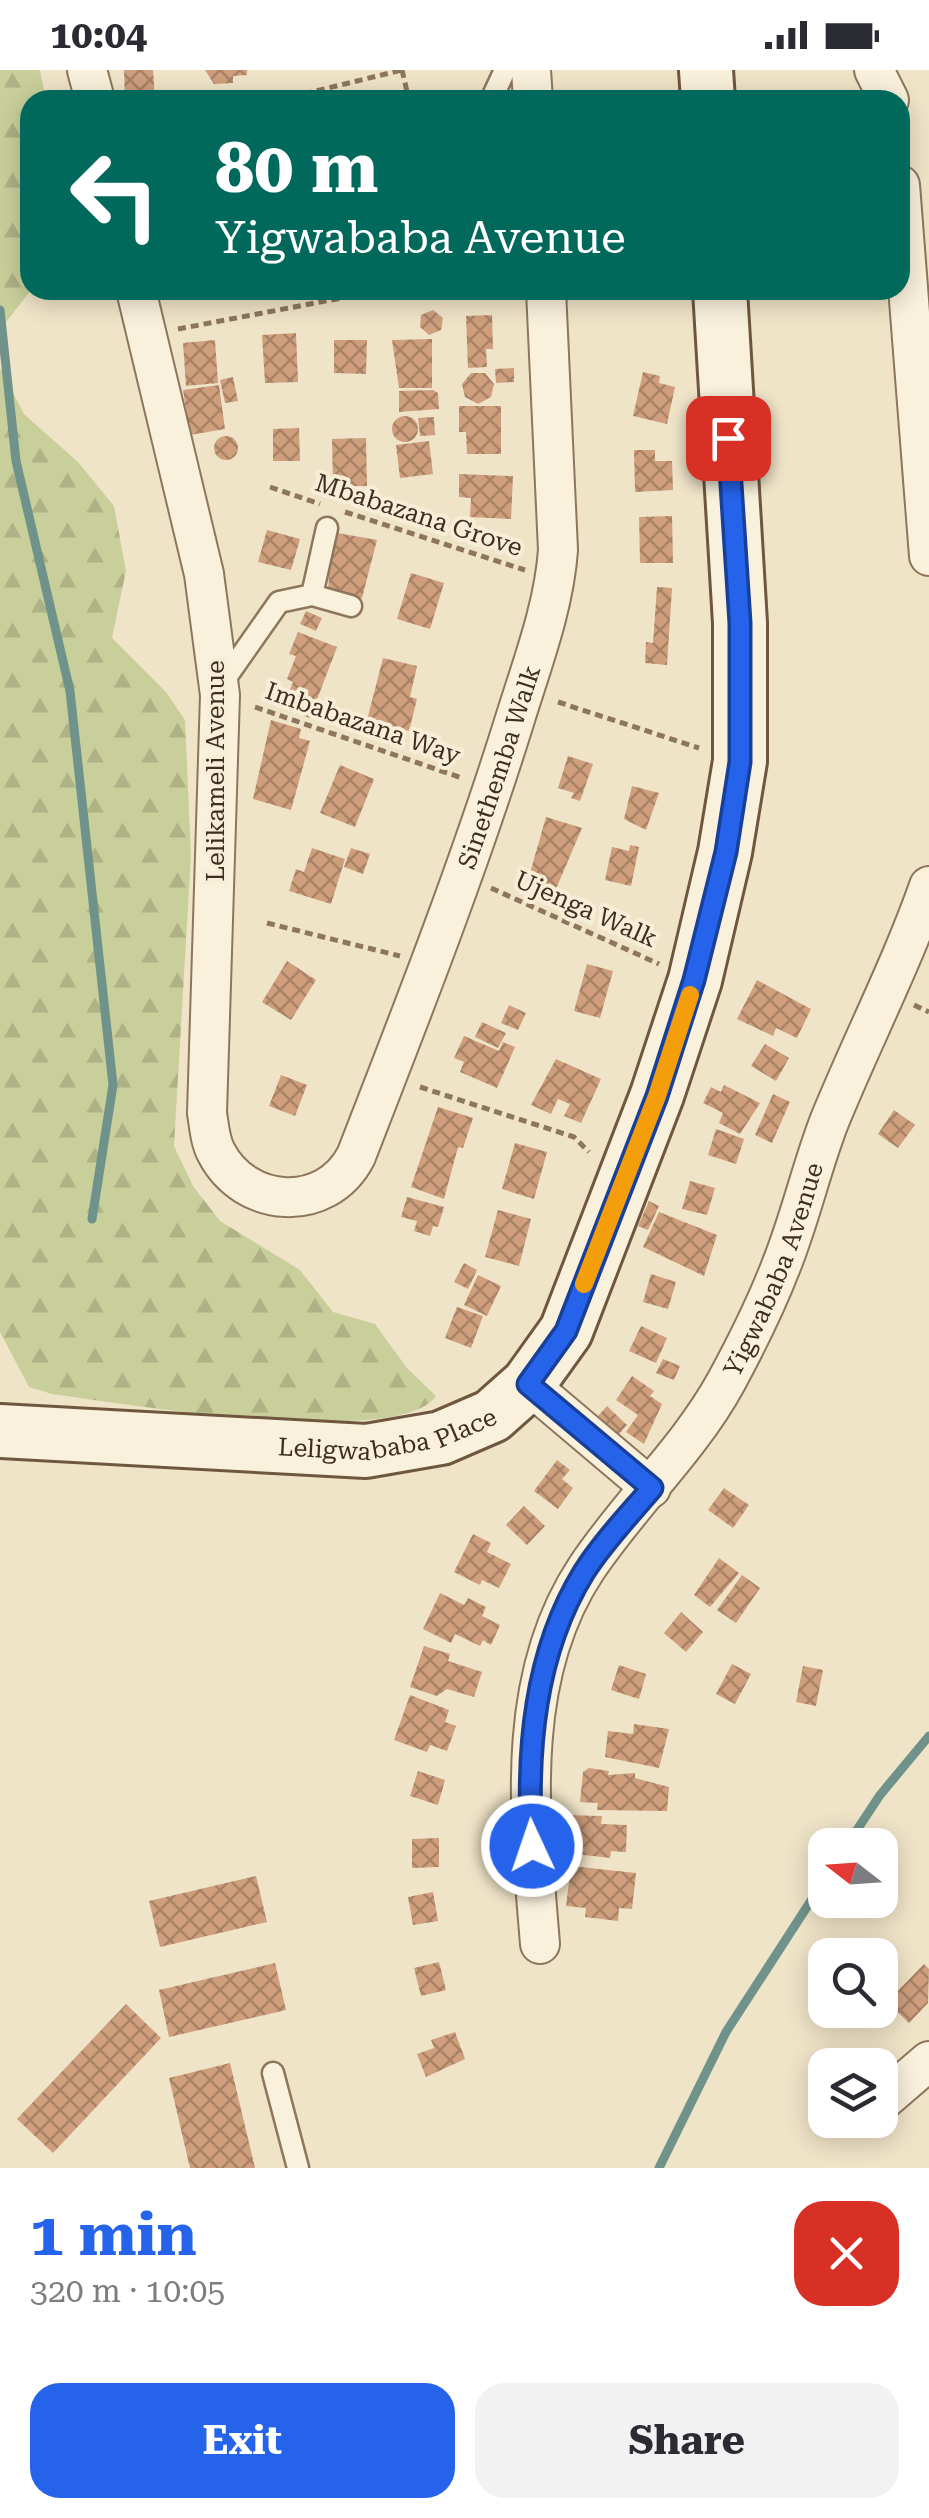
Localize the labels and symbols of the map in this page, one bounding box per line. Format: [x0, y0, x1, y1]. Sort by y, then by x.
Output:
pin [686, 396, 771, 481]
street label: Mbabazana Grove [312, 468, 526, 562]
street label: Lelikameli Avenue [201, 660, 230, 882]
street label: Sinethemba Walk [452, 662, 546, 873]
street label: Imbabazana Way [262, 676, 464, 770]
street label: Ujenga Walk [510, 865, 662, 953]
street label: Yigwababa Avenue [717, 1159, 829, 1381]
street label: Leligwababa Place [277, 1401, 501, 1466]
position arrow [480, 1794, 584, 1898]
north arrow [808, 1828, 898, 1918]

